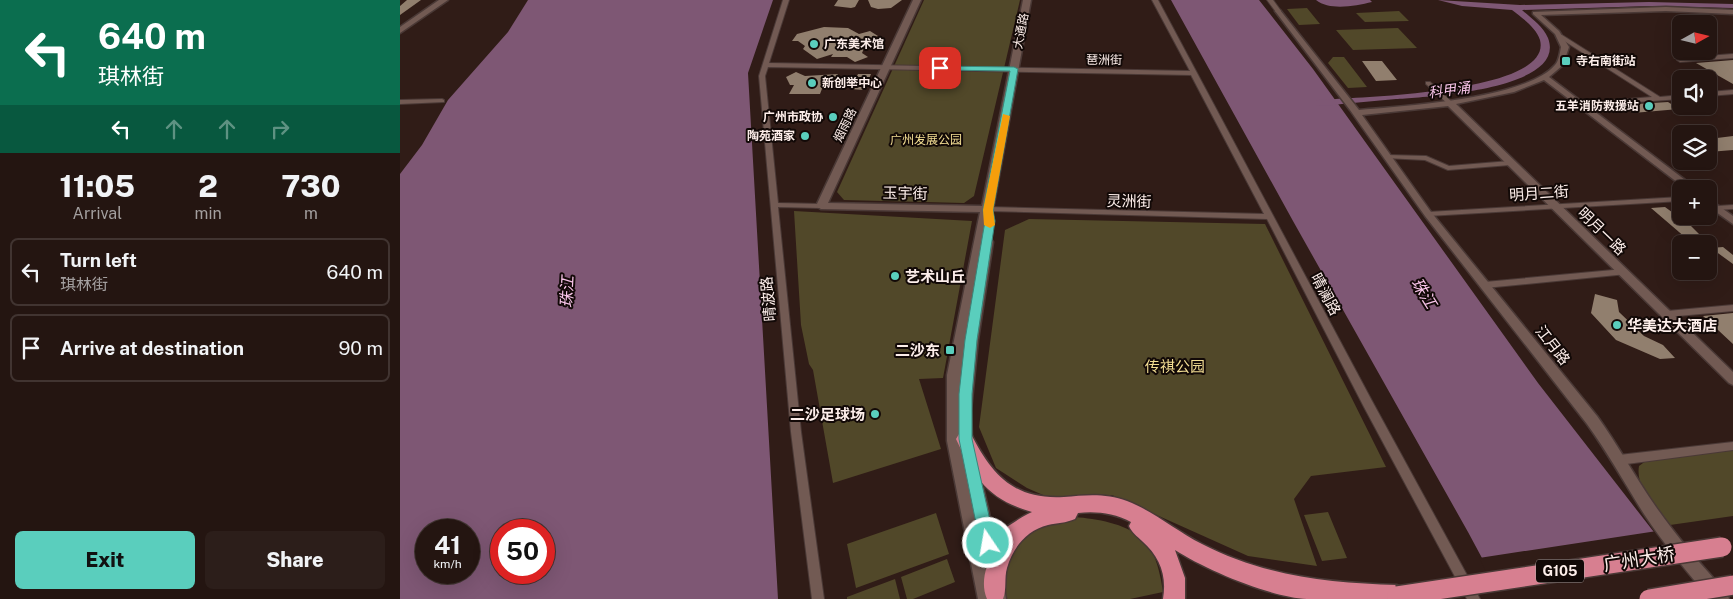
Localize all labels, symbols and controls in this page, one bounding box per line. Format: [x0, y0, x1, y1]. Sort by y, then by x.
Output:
street label: 大通路 [1011, 12, 1031, 50]
north arrow [1672, 15, 1718, 60]
map controls [1672, 15, 1717, 280]
text: 640 m [98, 16, 206, 57]
icon: left [15, 20, 80, 85]
place label: 广东美术馆 [824, 37, 884, 51]
marker: 广东美术馆 [808, 38, 820, 50]
pin [919, 47, 961, 89]
street label: 琶洲街 [1086, 53, 1122, 67]
icon: arrive [926, 54, 954, 82]
place label: 寺右南街站 [1576, 54, 1636, 68]
marker: 寺右南街站 [1560, 55, 1572, 67]
text: 琪林街 [98, 63, 164, 89]
button: sound [1672, 70, 1717, 115]
place label: 新创举中心 [822, 76, 882, 90]
marker: 新创举中心 [806, 77, 818, 89]
water label: 科甲涌 [1427, 79, 1473, 101]
place label: 五羊消防救援站 [1555, 99, 1639, 113]
marker: 五羊消防救援站 [1643, 100, 1655, 112]
street label: 烟雨路 [831, 106, 859, 144]
place label: 广州市政协 [763, 110, 824, 124]
marker: 广州市政协 [827, 111, 839, 123]
icon: left [107, 115, 135, 143]
icon: ahead [160, 115, 188, 143]
icon: ahead [213, 115, 241, 143]
icon: right [266, 115, 294, 143]
button: layers [1672, 125, 1717, 170]
place label: 陶苑酒家 [747, 129, 795, 143]
marker: 陶苑酒家 [799, 130, 811, 142]
park label: 广州发展公园 [890, 133, 962, 147]
text: 11:05 [60, 168, 135, 204]
text: 2 [198, 168, 218, 204]
text: 730 [281, 168, 340, 204]
button: + [1672, 180, 1717, 225]
street label: 明月二街 [1508, 182, 1570, 204]
street label: 玉宇街 [882, 184, 928, 202]
street label: 灵洲街 [1106, 192, 1152, 210]
text: Arrival [73, 204, 122, 223]
text: min [195, 204, 222, 223]
text: m [304, 204, 318, 223]
street label: 明月一路 [1575, 204, 1629, 258]
button: − [1672, 235, 1717, 280]
text: Turn left [60, 249, 137, 271]
icon: left [17, 258, 45, 286]
text: 640 m [327, 261, 383, 283]
place label: 艺术山丘 [905, 268, 965, 285]
marker: 艺术山丘 [889, 270, 901, 282]
street label: 晴澜路 [1308, 270, 1344, 318]
water label: 珠江 [557, 274, 577, 308]
water label: 珠江 [1407, 274, 1442, 313]
text: 琪林街 [60, 275, 108, 294]
street label: 晴波路 [758, 276, 778, 322]
place label: 华美达大酒店 [1627, 317, 1717, 334]
marker: 华美达大酒店 [1611, 319, 1623, 331]
street label: 江月路 [1532, 322, 1574, 368]
icon: arrive [17, 334, 45, 362]
text: Arrive at destination [60, 337, 244, 359]
text: 90 m [339, 337, 383, 359]
place label: 二沙东 [895, 342, 940, 359]
marker: 二沙东 [944, 344, 956, 356]
park label: 传祺公园 [1145, 358, 1205, 375]
place label: 二沙足球场 [790, 406, 865, 423]
marker: 二沙足球场 [869, 408, 881, 420]
position arrow [961, 516, 1013, 568]
speed limit sign: 50 [490, 519, 555, 584]
text: 41 [434, 530, 461, 560]
button: Exit [15, 531, 195, 589]
button: Share [205, 531, 385, 589]
street label: 广州大桥 [1602, 543, 1676, 575]
text: km/h [433, 557, 462, 571]
road number: G105 [1536, 560, 1584, 582]

